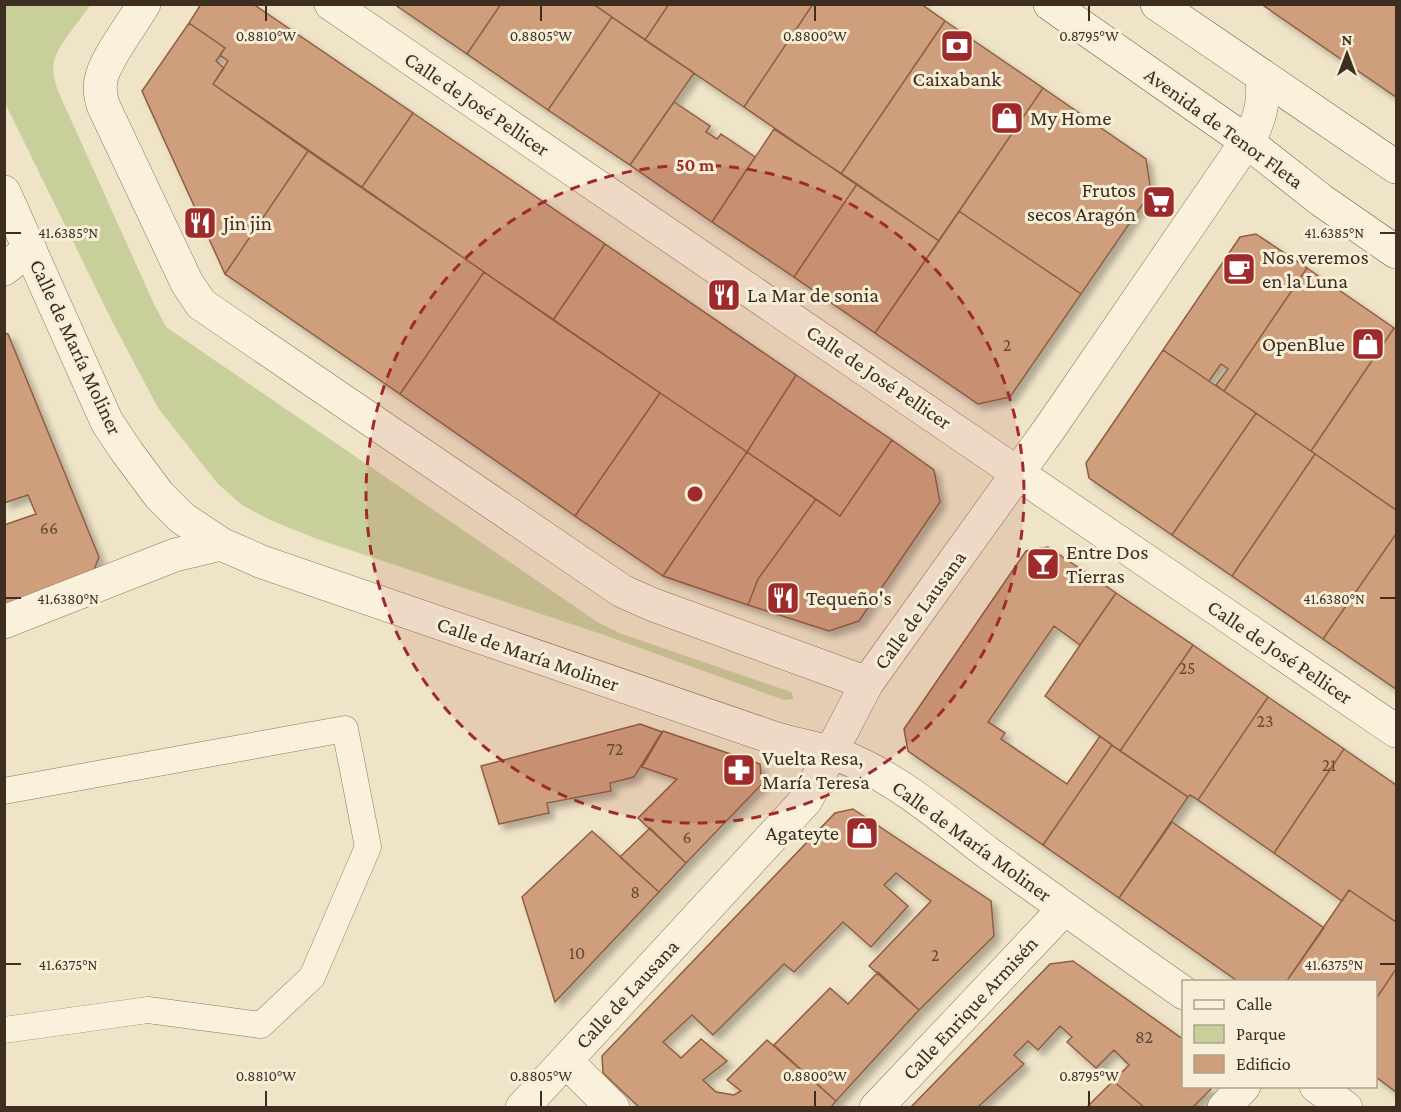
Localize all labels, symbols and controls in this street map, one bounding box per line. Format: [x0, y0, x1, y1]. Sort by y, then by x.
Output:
north arrow [1317, 24, 1377, 84]
text: 0.8810°W [236, 28, 296, 44]
text: 0.8805°W [510, 28, 572, 44]
text: 0.8800°W [783, 28, 847, 44]
bank icon: Caixabank [939, 28, 975, 64]
text: 0.8795°W [1059, 28, 1119, 44]
text: N [1342, 31, 1353, 48]
street label: Calle de José Pellicer [400, 47, 554, 162]
street label: Avenida de Tenor Fleta [1140, 62, 1308, 194]
place label: Caixabank [913, 67, 1001, 91]
shop icon: My Home [989, 100, 1025, 136]
place label: My Home [1030, 106, 1111, 130]
text: 50 m [676, 155, 715, 175]
place label: Frutos secos Aragón [1027, 178, 1136, 226]
supermarket icon: Frutos secos Aragón [1141, 184, 1177, 220]
restaurant icon: Jin jin [182, 205, 218, 241]
place label: Jin jin [221, 211, 272, 235]
text: 41.6385°N [38, 225, 98, 241]
text: 41.6385°N [1304, 225, 1364, 241]
place label: Nos veremos en la Luna [1262, 245, 1369, 293]
cafe icon: Nos veremos en la Luna [1221, 251, 1257, 287]
street label: Calle de María Moliner [25, 255, 127, 439]
restaurant icon: La Mar de sonia [706, 277, 742, 313]
place label: La Mar de sonia [747, 283, 879, 307]
street label: Calle de José Pellicer [802, 320, 956, 435]
shop icon: OpenBlue [1350, 326, 1386, 362]
place label: OpenBlue [1262, 332, 1345, 356]
house number: 2 [1003, 335, 1011, 355]
centre of rings [685, 484, 705, 504]
house number: 66 [40, 518, 58, 538]
place label: Entre Dos Tierras [1066, 540, 1148, 588]
street label: Calle de Lausana [869, 546, 971, 674]
bar icon: Entre Dos Tierras [1025, 546, 1061, 582]
restaurant icon: Tequeño's [765, 580, 801, 616]
place label: Tequeño's [806, 586, 892, 610]
text: 41.6380°N [37, 591, 99, 607]
text: 41.6380°N [1303, 591, 1365, 607]
street label: Calle de José Pellicer [1203, 595, 1357, 710]
street label: Calle de María Moliner [434, 612, 623, 697]
house number: 25 [1178, 658, 1196, 678]
house number: 23 [1256, 711, 1274, 731]
house number: 72 [607, 739, 623, 759]
place label: Vuelta Resa, María Teresa [762, 746, 870, 794]
pharmacy icon: Vuelta Resa, María Teresa [721, 752, 757, 788]
house number: 21 [1322, 755, 1336, 775]
street label: Calle de María Moliner [888, 775, 1057, 907]
shop icon: Agateyte [844, 815, 880, 851]
place label: Agateyte [766, 821, 839, 845]
house number: 6 [682, 827, 692, 847]
house number: 8 [630, 882, 640, 902]
street label: Calle Enrique Armisén [897, 931, 1043, 1085]
street label: Calle de Lausana [570, 934, 684, 1054]
house number: 10 [569, 943, 585, 963]
house number: 2 [931, 945, 939, 965]
text: 41.6375°N [39, 957, 98, 973]
text: 41.6375°N [1305, 957, 1364, 973]
legend [1182, 980, 1377, 1088]
text: Calle [1236, 994, 1272, 1014]
text: Parque [1236, 1024, 1286, 1044]
house number: 82 [1135, 1027, 1153, 1047]
text: Edificio [1236, 1054, 1291, 1074]
text: 0.8810°W [236, 1068, 296, 1084]
text: 0.8805°W [510, 1068, 572, 1084]
text: 0.8800°W [783, 1068, 847, 1084]
text: 0.8795°W [1059, 1068, 1119, 1084]

